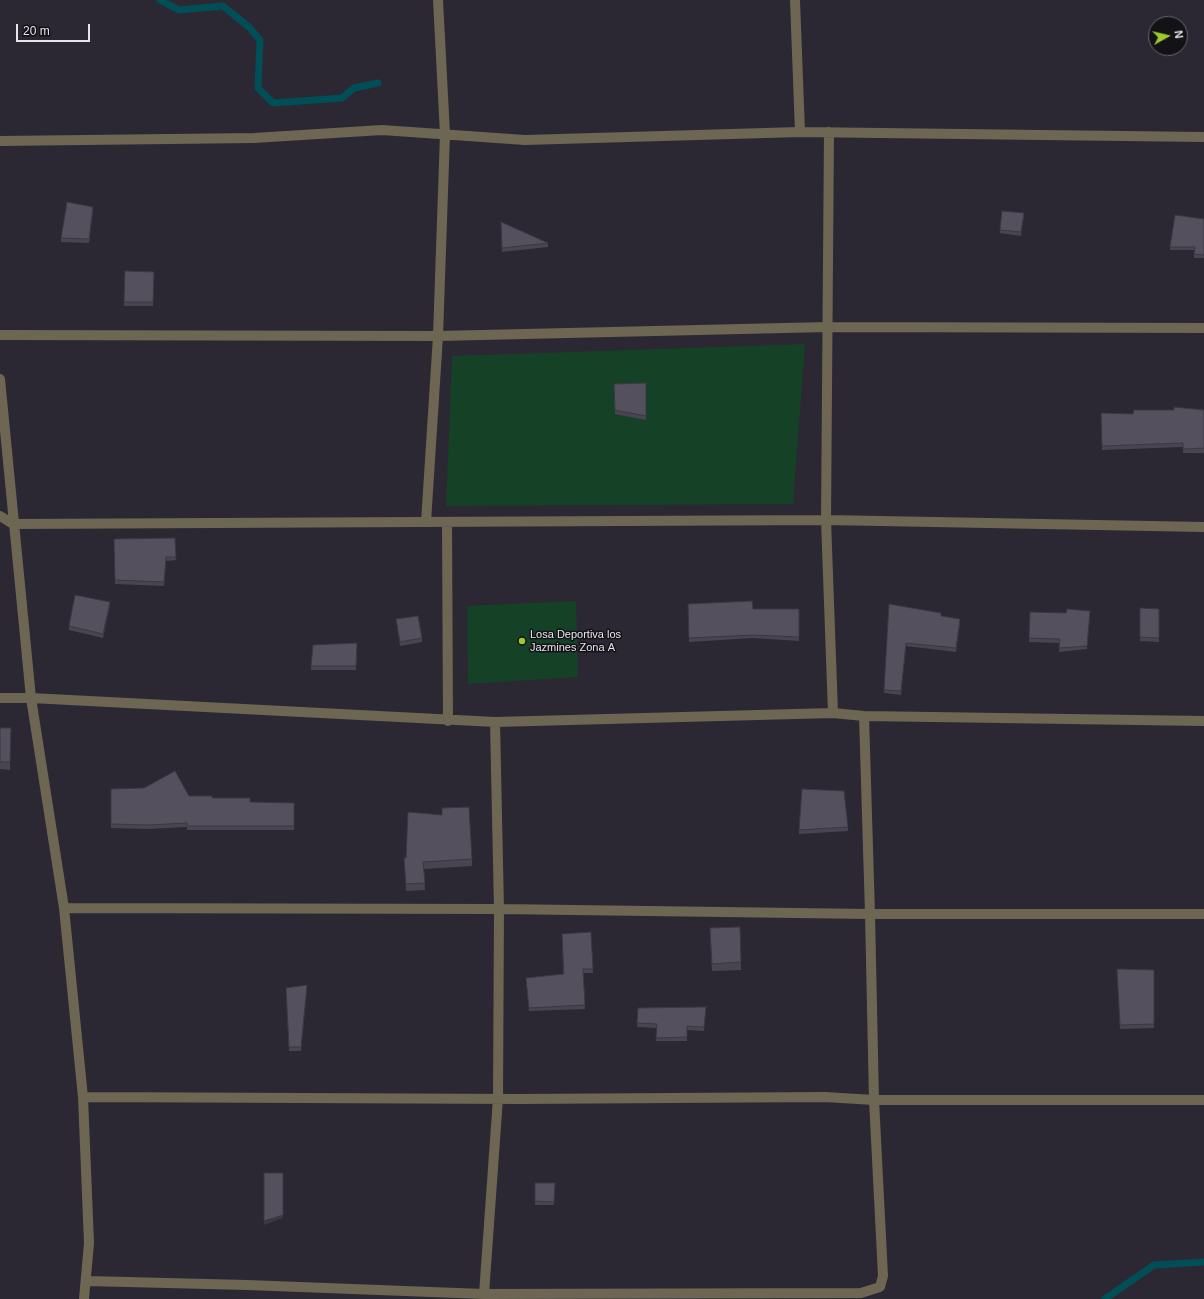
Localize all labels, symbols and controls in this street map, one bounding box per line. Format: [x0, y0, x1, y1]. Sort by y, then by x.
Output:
scale bar [18, 16, 92, 42]
north arrow [1148, 16, 1188, 56]
text: 20 m [23, 24, 50, 38]
text: N [1172, 30, 1185, 39]
place label: Losa Deportiva los Jazmines Zona A [530, 628, 621, 654]
marker: Losa Deportiva los Jazmines Zona A [517, 636, 527, 646]

